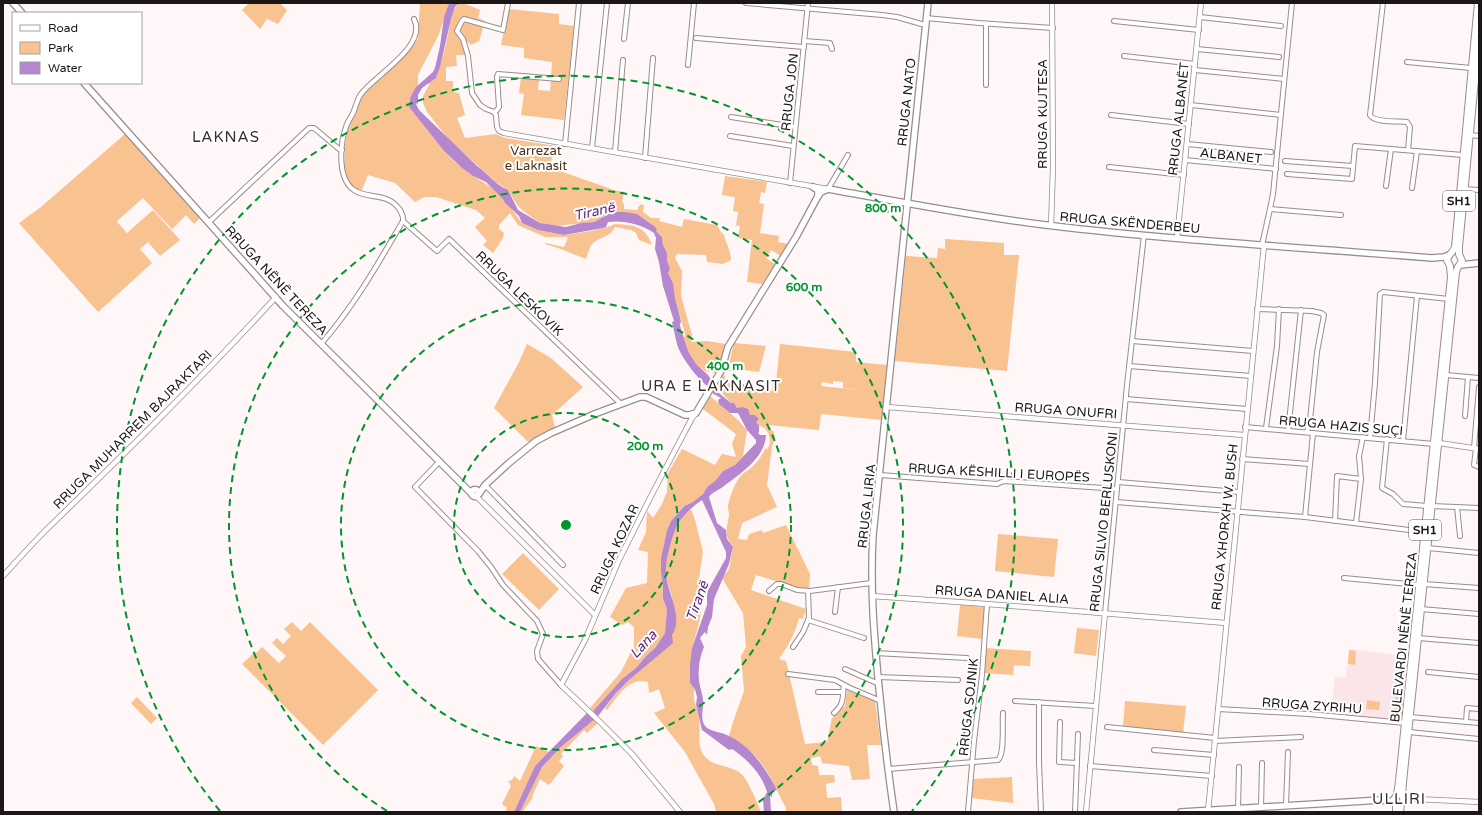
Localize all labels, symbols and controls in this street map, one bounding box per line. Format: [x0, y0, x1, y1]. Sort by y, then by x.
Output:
legend [12, 12, 142, 84]
text: Road [48, 21, 78, 35]
text: Park [48, 41, 74, 55]
street label: RRUGA JON [778, 52, 802, 132]
street label: RRUGA NATO [894, 57, 920, 147]
street label: RRUGA KUJTESA [1035, 59, 1051, 169]
text: Water [48, 61, 83, 75]
street label: RRUGA ALBANËT [1165, 62, 1193, 177]
district label: LAKNAS [192, 128, 260, 146]
park label: Varrezat e Laknasit [505, 143, 567, 174]
street label: ALBANET [1199, 145, 1263, 167]
road number: SH1 [1443, 191, 1475, 211]
water label: Tiranë [572, 198, 617, 224]
text: 800 m [865, 201, 901, 215]
street label: RRUGA SKËNDERBEU [1059, 209, 1201, 237]
street label: RRUGA NËNË TEREZA [221, 223, 331, 339]
street label: RRUGA LESKOVIK [472, 248, 567, 340]
text: 600 m [786, 280, 822, 294]
street label: RRUGA MUHARREM BAJRAKTARI [50, 347, 215, 512]
text: 400 m [707, 359, 743, 373]
district label: URA E LAKNASIT [641, 377, 781, 395]
street label: RRUGA ONUFRI [1014, 399, 1118, 423]
street label: RRUGA HAZIS SUÇI [1278, 413, 1404, 439]
street label: RRUGA SILVIO BERLUSKONI [1087, 431, 1121, 613]
text: 200 m [627, 439, 663, 453]
street label: RRUGA XHORXH W. BUSH [1208, 443, 1242, 611]
street label: RRUGA KËSHILLI I EUROPËS [908, 460, 1090, 486]
street label: RRUGA LIRIA [855, 463, 879, 549]
street label: RRUGA KOZAR [587, 502, 643, 597]
centre of rings [559, 518, 573, 532]
road number: SH1 [1409, 520, 1441, 540]
street label: BULEVARDI NËNË TEREZA [1387, 551, 1421, 723]
water label: Tiranë [682, 578, 713, 624]
street label: RRUGA DANIEL ALIA [934, 582, 1070, 608]
water label: Lana [626, 626, 661, 662]
street label: RRUGA SOJNIK [956, 657, 982, 757]
street label: RRUGA ZYRIHU [1261, 695, 1363, 717]
district label: ULLIRI [1372, 790, 1426, 808]

